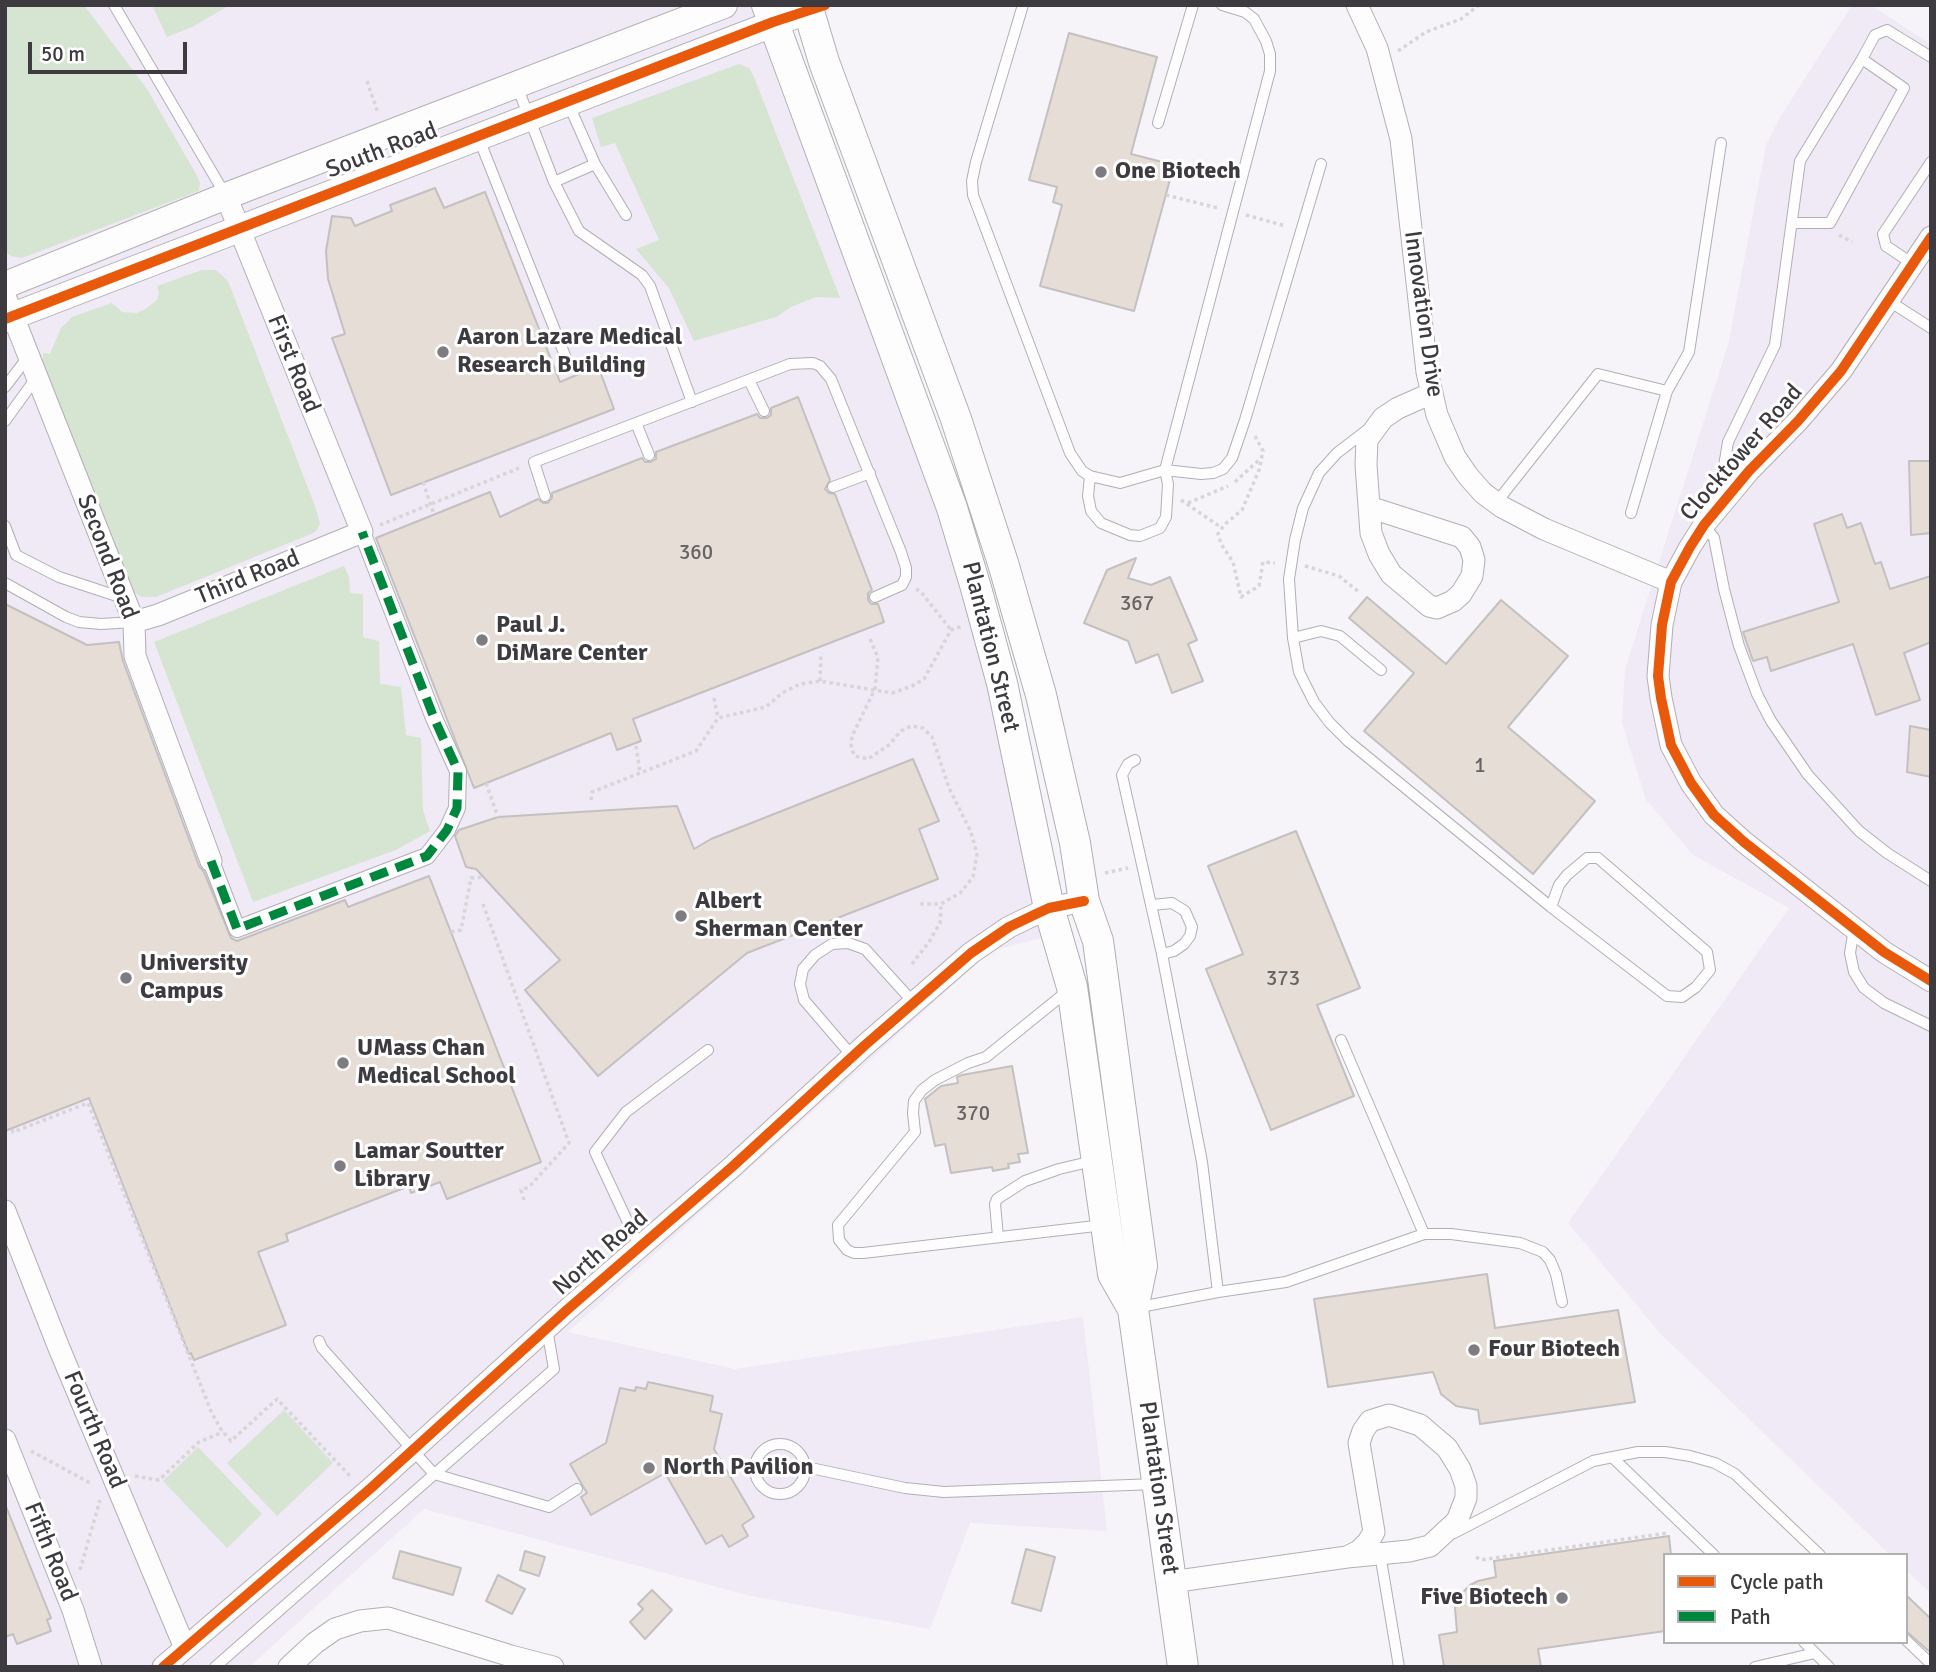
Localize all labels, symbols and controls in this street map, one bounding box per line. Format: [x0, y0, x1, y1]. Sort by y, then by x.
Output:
scale bar [32, 28, 191, 72]
text: 50 m [41, 41, 85, 67]
street label: South Road [322, 117, 442, 185]
place label: One Biotech [1115, 158, 1241, 186]
marker: One Biotech [1093, 164, 1109, 180]
street label: Innovation Drive [1397, 229, 1449, 399]
street label: First Road [260, 311, 326, 417]
place label: Aaron Lazare Medical Research Building [457, 324, 682, 380]
marker: Aaron Lazare Medical Research Building [435, 344, 451, 360]
street label: Clocktower Road [1675, 379, 1809, 527]
street label: Second Road [70, 490, 144, 624]
house number: 360 [679, 540, 713, 566]
street label: Third Road [192, 544, 304, 612]
street label: Plantation Street [955, 559, 1025, 735]
house number: 367 [1120, 591, 1154, 617]
place label: Paul J. DiMare Center [496, 612, 648, 668]
marker: Paul J. DiMare Center [474, 632, 490, 648]
house number: 1 [1474, 753, 1486, 779]
place label: Albert Sherman Center [695, 888, 863, 944]
marker: Albert Sherman Center [673, 908, 689, 924]
place label: University Campus [140, 950, 248, 1006]
house number: 373 [1266, 966, 1300, 992]
marker: University Campus [118, 970, 134, 986]
place label: UMass Chan Medical School [357, 1035, 516, 1091]
marker: UMass Chan Medical School [335, 1055, 351, 1071]
house number: 370 [956, 1101, 990, 1127]
place label: Lamar Soutter Library [354, 1138, 504, 1194]
marker: Lamar Soutter Library [332, 1158, 348, 1174]
street label: North Road [548, 1204, 654, 1302]
place label: Four Biotech [1488, 1336, 1620, 1364]
marker: Four Biotech [1466, 1342, 1482, 1358]
street label: Fourth Road [56, 1367, 132, 1493]
street label: Plantation Street [1132, 1399, 1184, 1577]
place label: North Pavilion [663, 1454, 814, 1482]
marker: North Pavilion [641, 1460, 657, 1476]
street label: Fifth Road [17, 1498, 83, 1606]
legend [1663, 1553, 1908, 1644]
text: Cycle path [1730, 1569, 1824, 1595]
place label: Five Biotech [1420, 1584, 1548, 1612]
marker: Five Biotech [1554, 1590, 1570, 1606]
text: Path [1730, 1604, 1771, 1630]

